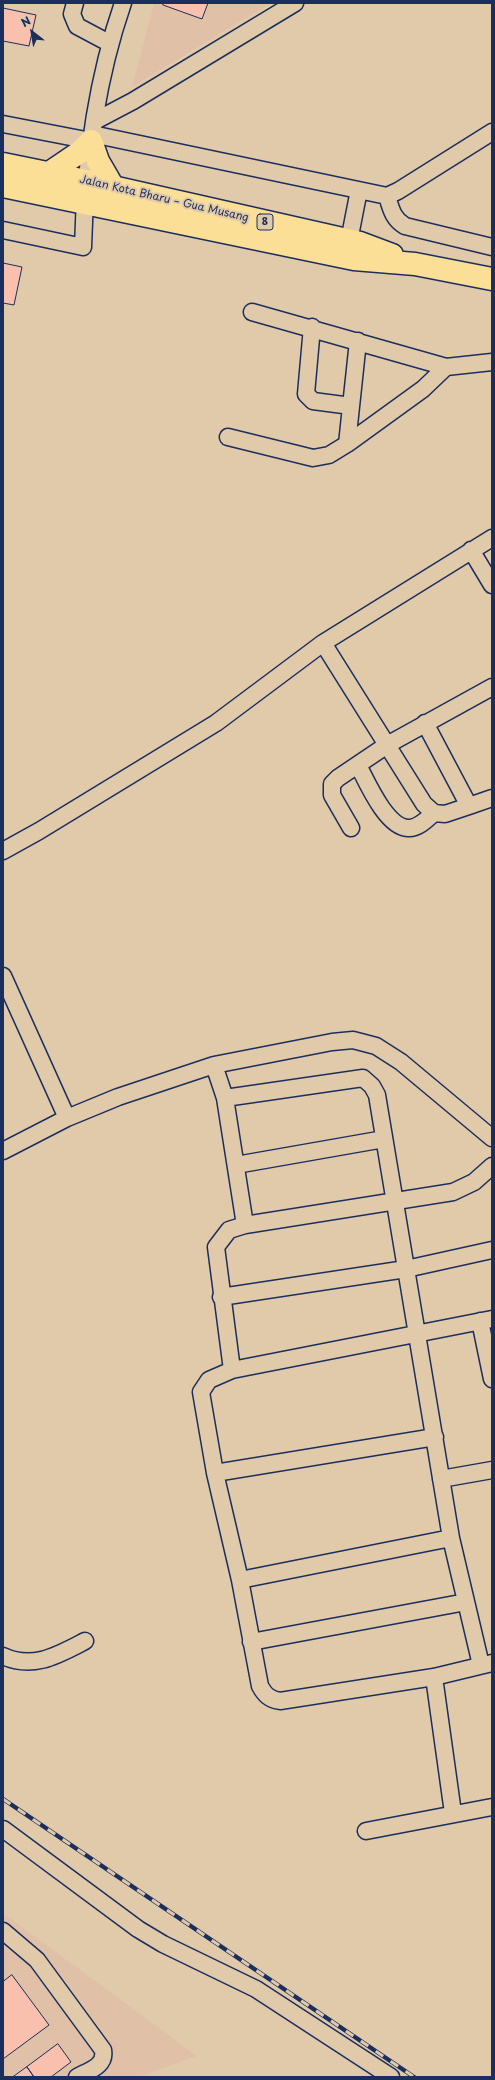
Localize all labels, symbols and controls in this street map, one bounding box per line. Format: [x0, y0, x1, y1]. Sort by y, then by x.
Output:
north arrow [12, 12, 52, 52]
text: N [17, 12, 34, 31]
street label: Jalan Kota Bharu – Gua Musang [78, 173, 250, 225]
road number: 8 [257, 214, 273, 230]

